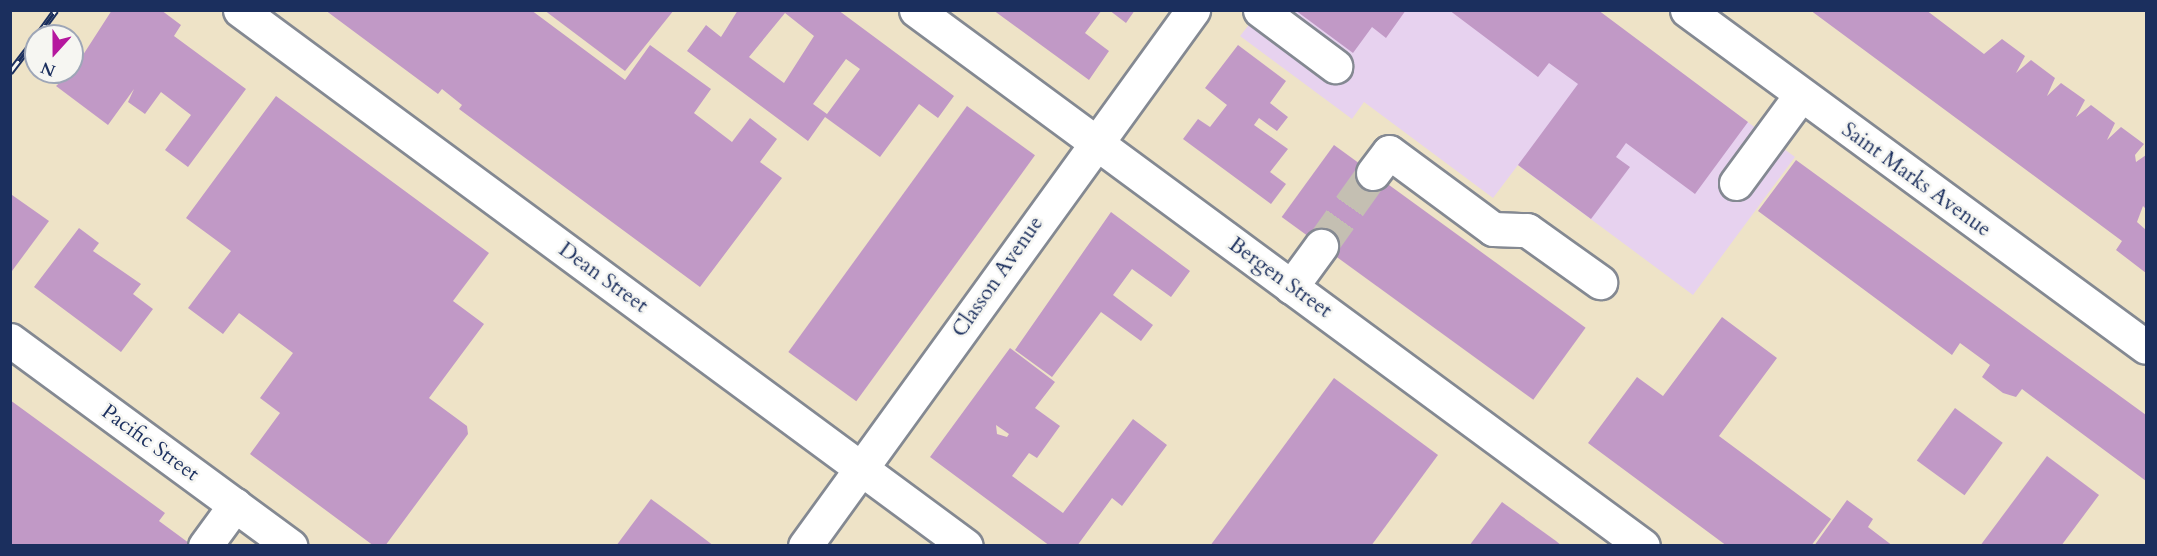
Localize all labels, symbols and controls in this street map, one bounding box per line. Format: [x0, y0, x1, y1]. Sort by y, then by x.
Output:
north arrow [24, 24, 84, 84]
text: N [38, 56, 59, 82]
street label: Saint Marks Avenue [1837, 117, 1995, 243]
street label: Classon Avenue [947, 212, 1049, 342]
street label: Bergen Street [1224, 232, 1336, 324]
street label: Dean Street [554, 237, 652, 319]
street label: Pacific Street [96, 399, 204, 487]

